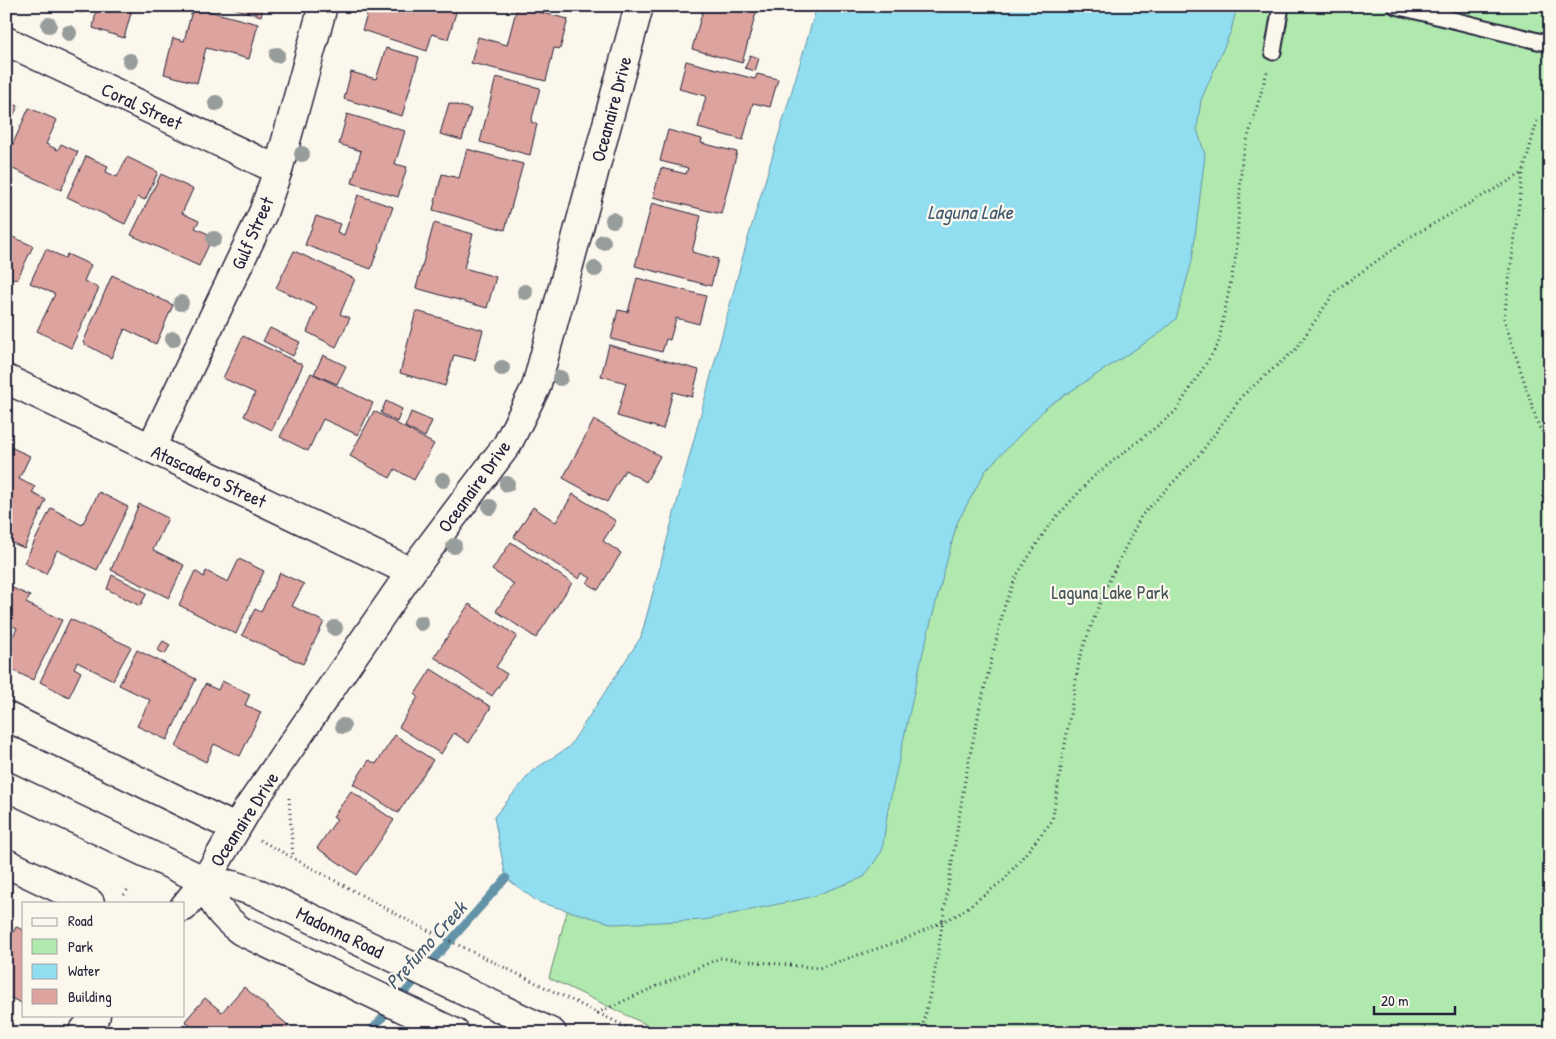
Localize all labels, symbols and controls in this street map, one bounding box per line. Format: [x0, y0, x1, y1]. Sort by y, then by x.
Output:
street label: Oceanaire Drive [584, 53, 638, 165]
street label: Coral Street [97, 76, 187, 136]
street label: Gulf Street [224, 192, 280, 274]
water label: Laguna Lake [927, 198, 1014, 226]
street label: Oceanaire Drive [432, 434, 517, 537]
street label: Atascadero Street [147, 438, 271, 514]
park label: Laguna Lake Park [1051, 579, 1169, 605]
street label: Oceanaire Drive [204, 766, 285, 871]
water label: Prefumo Creek [379, 894, 473, 994]
street label: Madonna Road [292, 900, 388, 965]
legend [22, 902, 185, 1016]
text: Road [68, 910, 93, 931]
text: Park [68, 936, 93, 957]
text: Water [68, 960, 100, 981]
scale bar [1374, 984, 1455, 1016]
text: Building [68, 986, 112, 1007]
text: 20 m [1381, 990, 1408, 1011]

